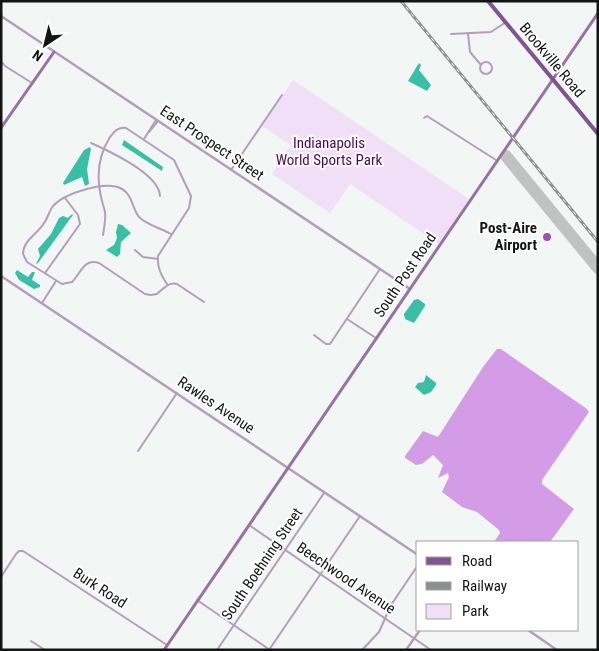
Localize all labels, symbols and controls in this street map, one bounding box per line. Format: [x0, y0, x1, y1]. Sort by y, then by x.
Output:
street label: Brookville Road [516, 19, 588, 101]
north arrow [20, 20, 70, 70]
text: N [29, 47, 46, 65]
street label: East Prospect Street [157, 102, 267, 184]
park label: Indianapolis World Sports Park [276, 134, 383, 169]
place label: Post-Aire Airport [480, 219, 537, 254]
street label: South Post Road [370, 229, 440, 321]
marker: Post-Aire Airport [541, 231, 553, 243]
street label: Rawles Avenue [174, 373, 258, 437]
street label: South Boehning Street [218, 504, 306, 624]
street label: Beechwood Avenue [293, 538, 399, 618]
legend [416, 541, 579, 631]
text: Road [462, 552, 492, 570]
street label: Burk Road [70, 564, 130, 612]
text: Railway [462, 577, 507, 595]
text: Park [462, 602, 489, 620]

